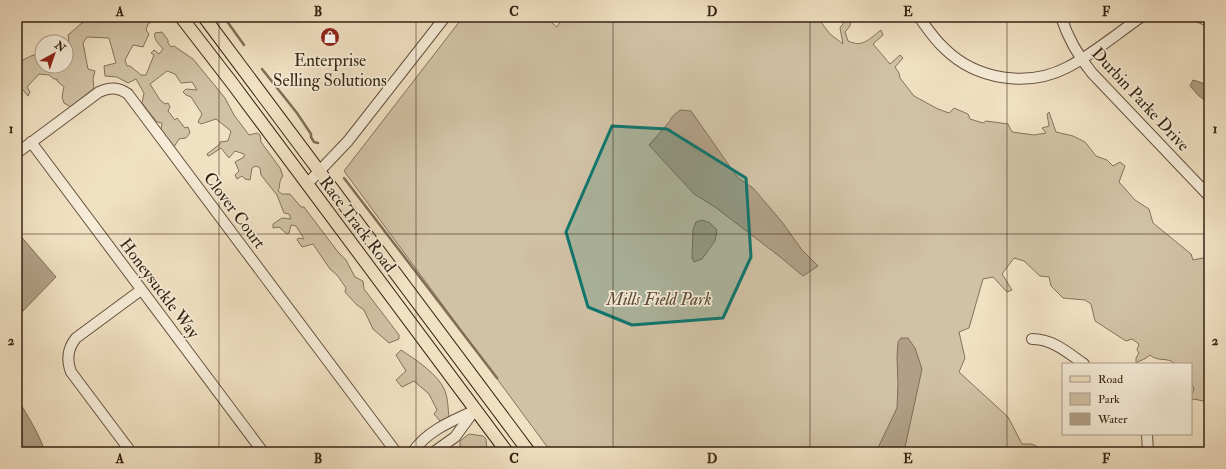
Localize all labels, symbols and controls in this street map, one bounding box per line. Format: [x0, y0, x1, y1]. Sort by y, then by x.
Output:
text: A [115, 4, 125, 20]
text: B [314, 4, 322, 20]
text: C [509, 4, 519, 20]
text: D [707, 4, 718, 20]
text: E [903, 4, 913, 20]
text: F [1102, 4, 1111, 20]
shop icon: Enterprise Selling Solutions [319, 26, 341, 48]
north arrow [34, 34, 74, 74]
text: N [51, 38, 69, 56]
street label: Durbin Parke Drive [1087, 43, 1194, 156]
place label: Enterprise Selling Solutions [273, 50, 387, 91]
text: 1 [9, 121, 14, 137]
text: 1 [1213, 121, 1218, 137]
street label: Clover Court [199, 168, 270, 253]
street label: Race Track Road [315, 172, 401, 277]
street label: Honeysuckle Way [114, 234, 204, 344]
park label: Mills Field Park [605, 289, 712, 310]
text: 2 [8, 333, 15, 349]
text: 2 [1212, 333, 1219, 349]
legend [1062, 363, 1192, 435]
text: Road [1098, 372, 1123, 387]
text: Park [1098, 392, 1120, 407]
text: Water [1097, 412, 1128, 427]
text: A [115, 451, 125, 467]
text: B [314, 451, 322, 467]
text: C [509, 451, 519, 467]
text: D [707, 451, 718, 467]
text: E [903, 451, 913, 467]
text: F [1102, 451, 1111, 467]

